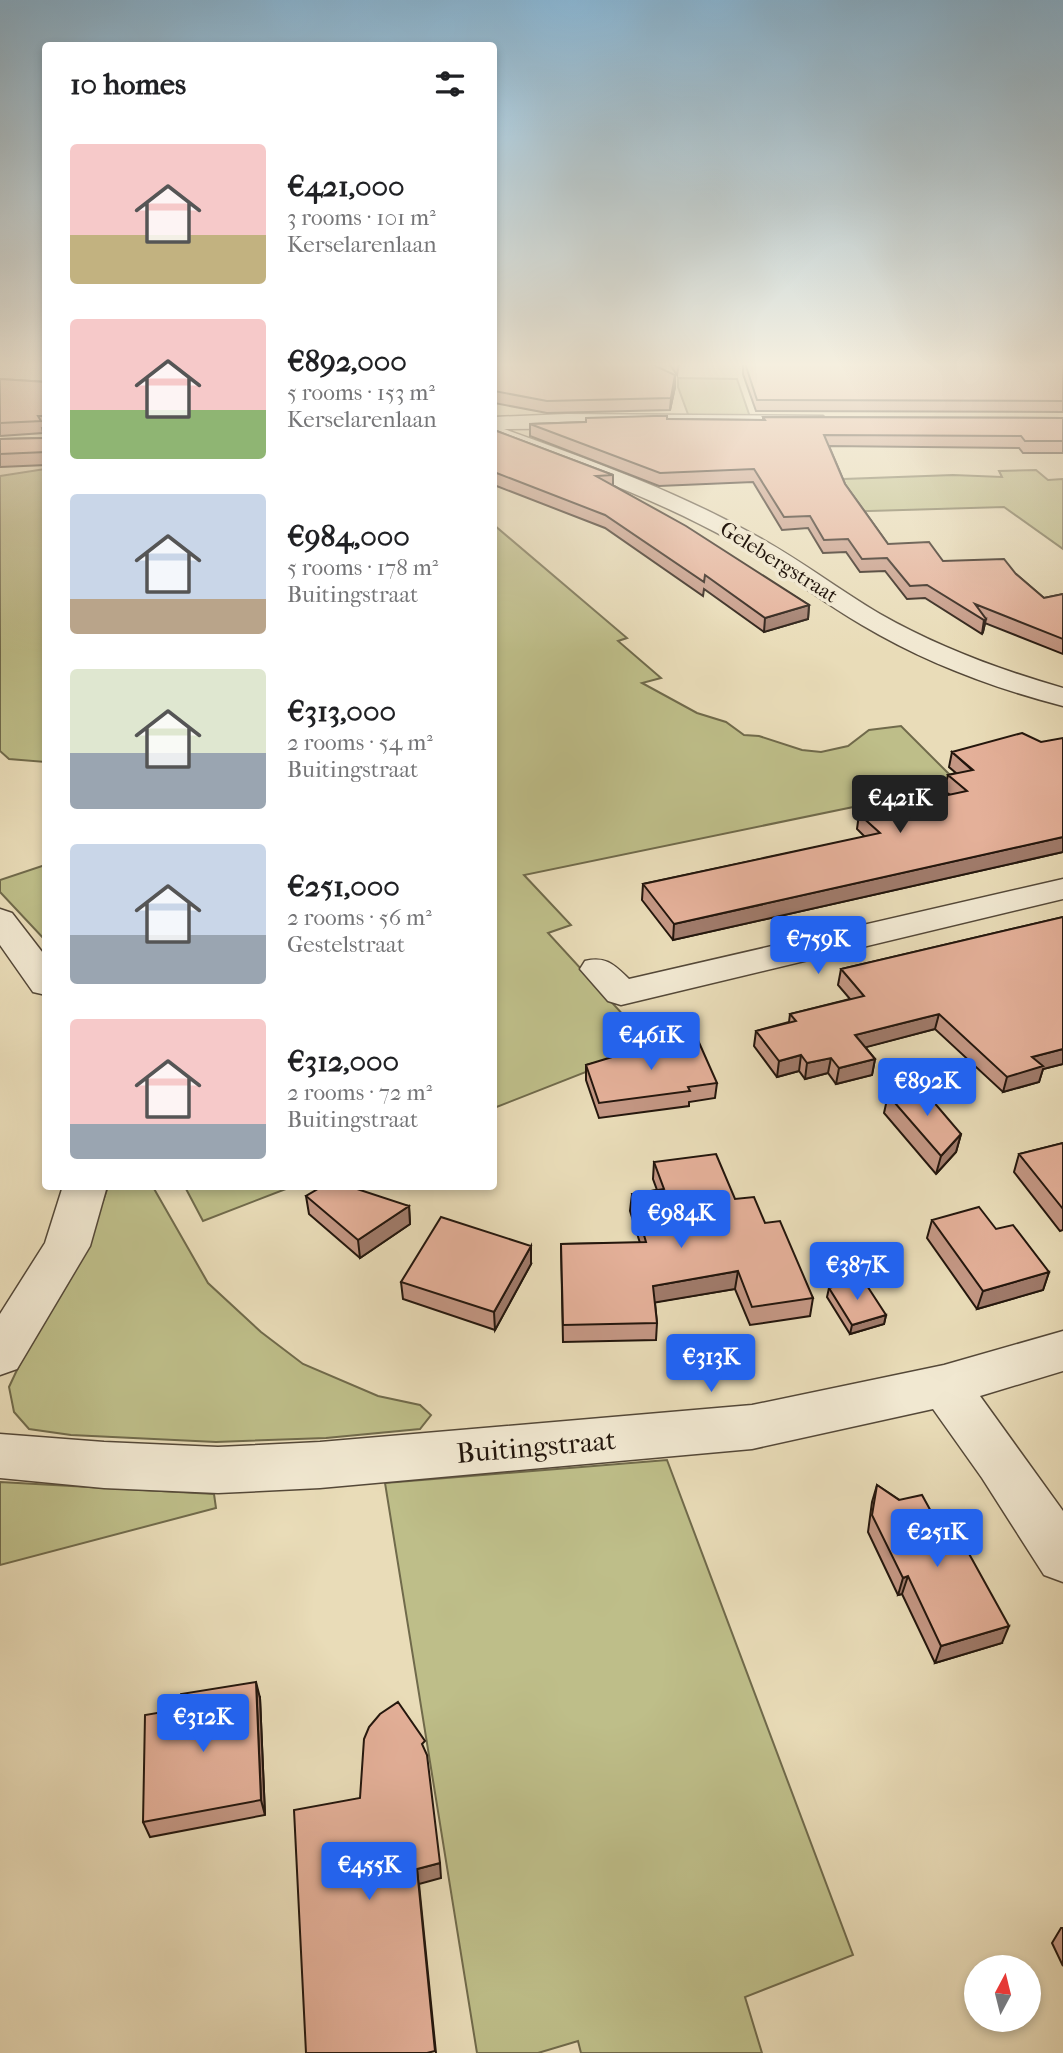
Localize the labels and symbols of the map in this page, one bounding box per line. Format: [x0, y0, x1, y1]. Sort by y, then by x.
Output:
street label: Gelebergstraat [716, 516, 842, 608]
pin: €421K [851, 776, 949, 835]
pin: €759K [769, 916, 867, 976]
pin: €461K [602, 1012, 700, 1072]
pin: €892K [878, 1058, 976, 1118]
pin: €984K [632, 1190, 730, 1250]
pin: €387K [808, 1242, 906, 1302]
pin: €313K [662, 1334, 760, 1394]
street label: Buitingstraat [455, 1423, 617, 1470]
pin: €251K [888, 1510, 986, 1569]
pin: €312K [154, 1694, 252, 1754]
pin: €455K [320, 1842, 418, 1902]
north arrow [964, 1955, 1041, 2032]

